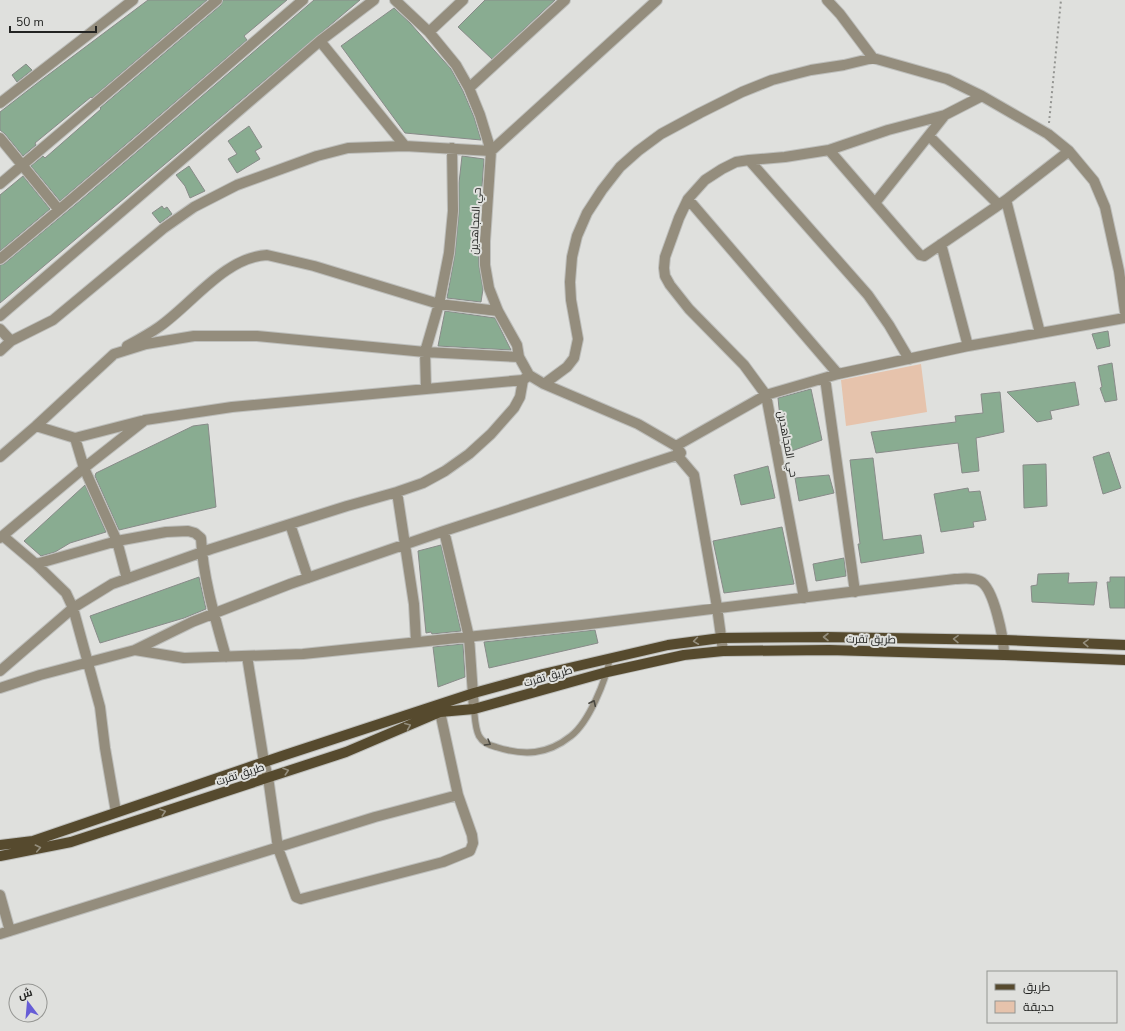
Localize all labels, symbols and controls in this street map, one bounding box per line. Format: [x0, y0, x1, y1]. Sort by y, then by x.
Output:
scale bar [10, 8, 96, 34]
text: 50 m [16, 14, 44, 30]
street label: حي المجاهدين [466, 187, 486, 255]
street label: حي المجاهدين [773, 410, 801, 479]
street label: طريق تقرت [846, 632, 896, 647]
one-way arrow [823, 633, 829, 641]
one-way arrow [953, 635, 959, 643]
one-way arrow [693, 636, 699, 645]
one-way arrow [1083, 639, 1089, 648]
street label: طريق تقرت [522, 662, 574, 691]
one-way arrow [588, 699, 596, 707]
one-way arrow [404, 723, 411, 731]
one-way arrow [484, 738, 491, 745]
street label: طريق تقرت [214, 760, 266, 789]
one-way arrow [283, 768, 290, 776]
one-way arrow [159, 808, 166, 816]
one-way arrow [35, 845, 41, 853]
legend [987, 971, 1117, 1023]
text: طريق [1023, 979, 1051, 995]
north arrow [8, 983, 48, 1023]
text: ش [17, 985, 34, 1003]
text: حديقة [1023, 999, 1054, 1015]

